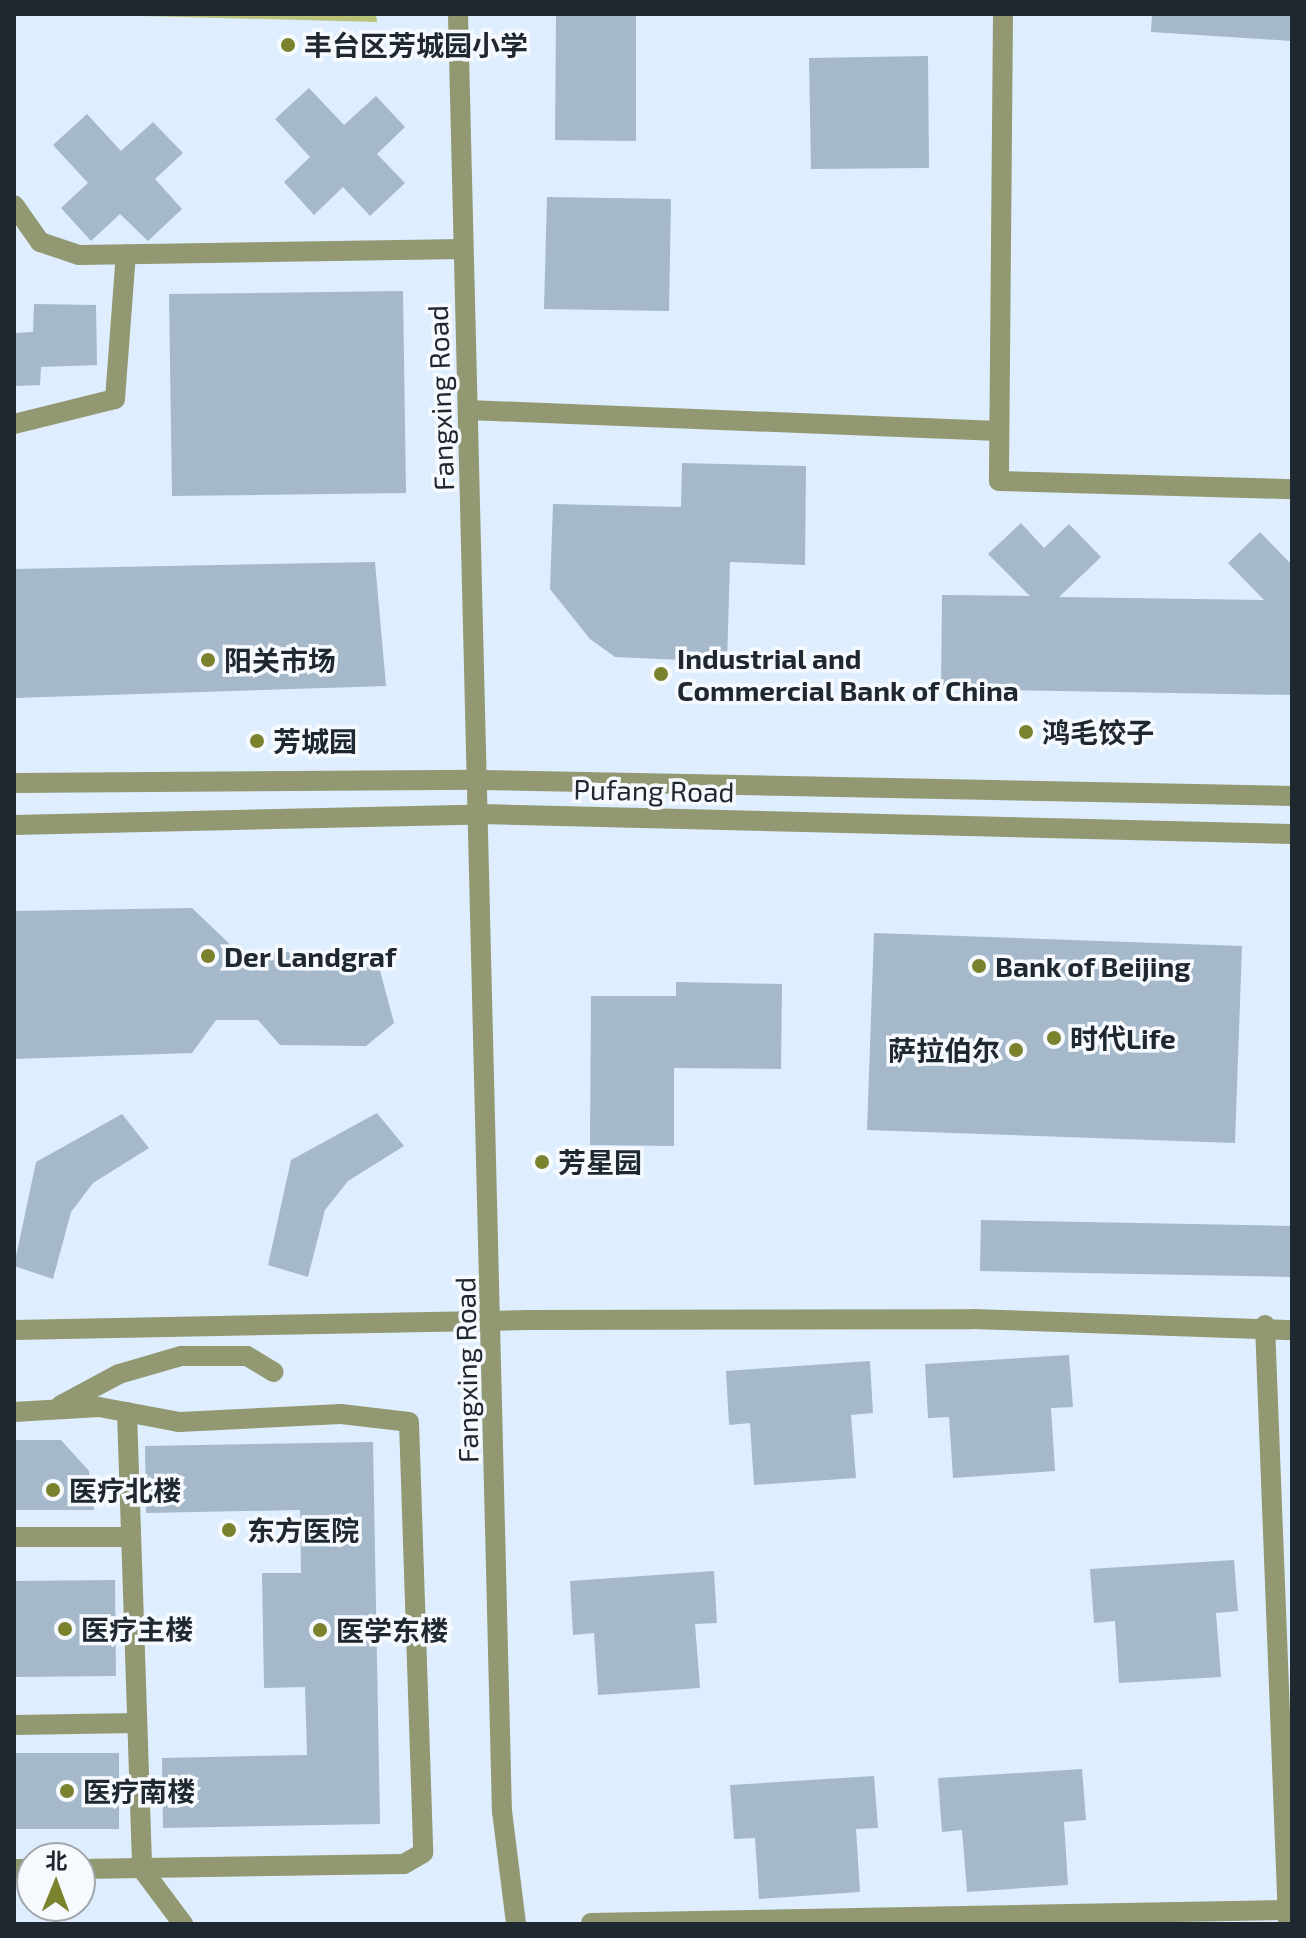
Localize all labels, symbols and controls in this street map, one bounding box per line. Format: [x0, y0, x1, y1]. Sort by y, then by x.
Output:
place label: 丰台区芳城园小学 [304, 28, 528, 62]
marker: 丰台区芳城园小学 [279, 36, 297, 54]
street label: Fangxing Road [420, 304, 460, 492]
place label: Industrial and Commercial Bank of China [677, 641, 1020, 707]
place label: 阳关市场 [224, 643, 336, 677]
marker: 阳关市场 [199, 651, 217, 669]
marker: Industrial and Commercial Bank of China [652, 665, 670, 683]
place label: 鸿毛饺子 [1042, 715, 1154, 749]
marker: 鸿毛饺子 [1017, 723, 1035, 741]
place label: 芳城园 [273, 724, 357, 758]
marker: 芳城园 [248, 732, 266, 750]
street label: Pufang Road [573, 772, 735, 808]
place label: Der Landgraf [224, 939, 397, 973]
marker: Der Landgraf [199, 947, 217, 965]
place label: Bank of Beijing [995, 949, 1191, 983]
marker: Bank of Beijing [970, 957, 988, 975]
place label: 时代Life [1070, 1021, 1176, 1055]
marker: 时代Life [1045, 1029, 1063, 1047]
place label: 萨拉伯尔 [888, 1033, 1000, 1067]
marker: 萨拉伯尔 [1007, 1041, 1025, 1059]
place label: 芳星园 [558, 1145, 642, 1179]
marker: 芳星园 [533, 1153, 551, 1171]
street label: Fangxing Road [448, 1277, 484, 1463]
place label: 医疗北楼 [69, 1473, 181, 1507]
marker: 医疗北楼 [44, 1481, 62, 1499]
place label: 东方医院 [247, 1513, 359, 1547]
marker: 东方医院 [218, 1519, 240, 1541]
place label: 医疗主楼 [81, 1612, 193, 1646]
place label: 医学东楼 [336, 1613, 448, 1647]
marker: 医疗主楼 [56, 1620, 74, 1638]
marker: 医学东楼 [311, 1621, 329, 1639]
place label: 医疗南楼 [83, 1774, 195, 1808]
marker: 医疗南楼 [58, 1782, 76, 1800]
north arrow [16, 1842, 96, 1922]
text: 北 [45, 1847, 68, 1873]

